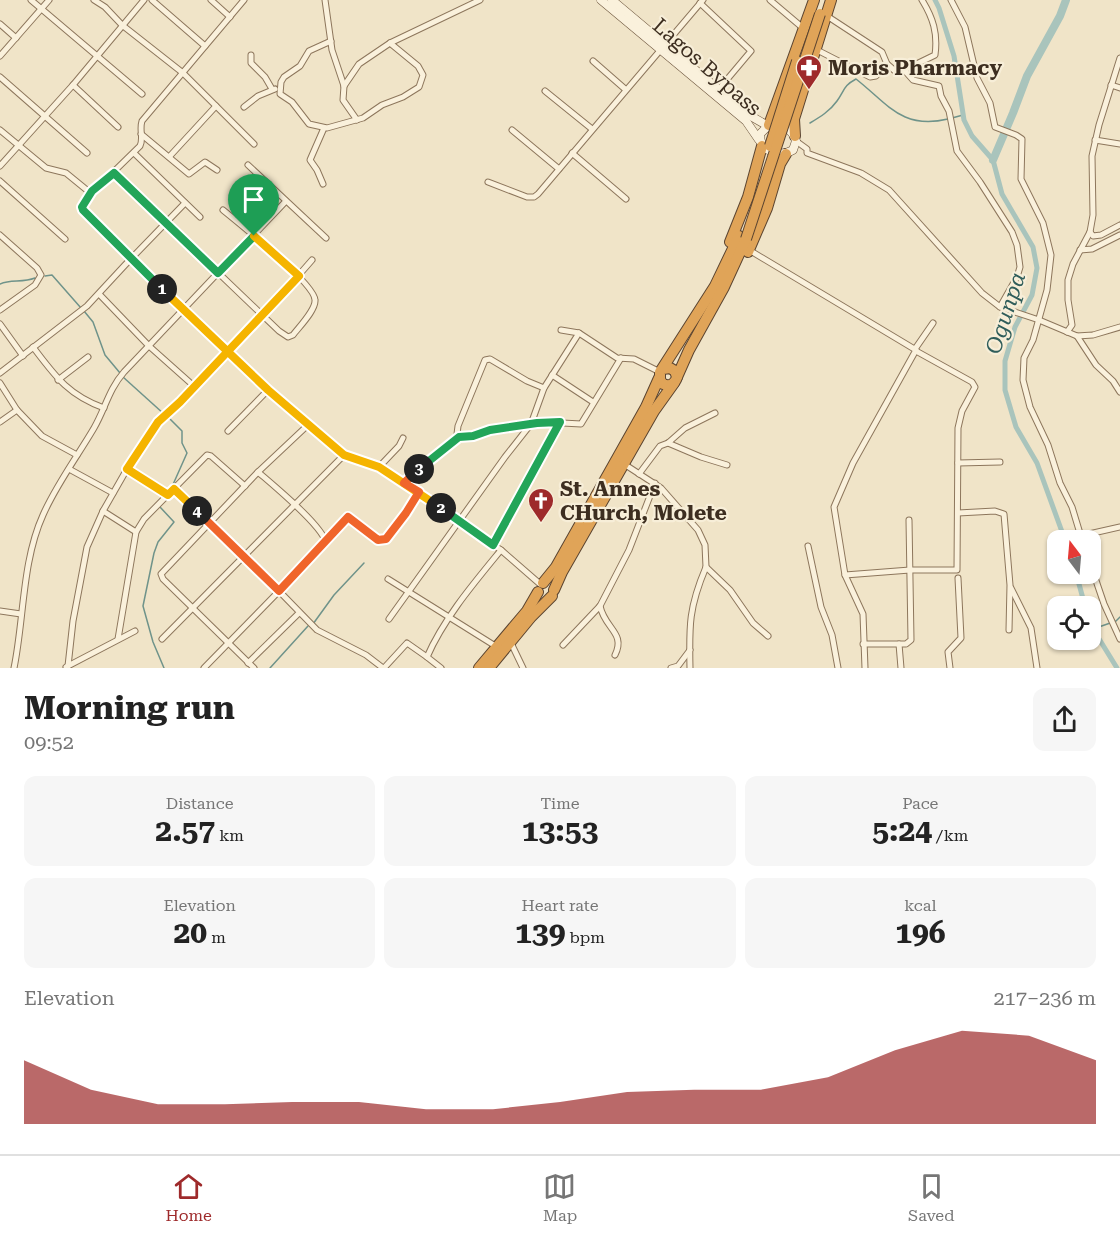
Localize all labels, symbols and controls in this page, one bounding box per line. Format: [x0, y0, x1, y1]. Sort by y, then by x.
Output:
street label: Lagos Bypass [648, 13, 766, 121]
pharmacy icon: Moris Pharmacy [794, 53, 824, 91]
place label: Moris Pharmacy [828, 56, 1003, 80]
pin [228, 174, 279, 236]
icon: arrive [237, 183, 270, 216]
water label: Ogunpa [981, 269, 1030, 357]
pin: 1 [147, 274, 177, 304]
text: 1 [158, 279, 166, 298]
pin: 3 [404, 454, 434, 484]
text: 3 [415, 459, 423, 478]
place label: St. Annes CHurch, Molete [560, 477, 727, 525]
church icon: St. Annes CHurch, Molete [526, 486, 556, 524]
pin: 2 [426, 493, 456, 523]
pin: 4 [182, 496, 212, 526]
text: 2 [437, 498, 445, 517]
text: 4 [193, 501, 201, 520]
north arrow [1047, 530, 1101, 584]
map controls [1047, 530, 1101, 650]
button: locate [1047, 596, 1101, 650]
text: Morning run [24, 688, 235, 727]
button: share [1033, 688, 1096, 751]
text: 09:52 [24, 730, 74, 754]
text: Distance [166, 794, 234, 813]
text: Time [540, 794, 580, 813]
text: Pace [902, 794, 938, 813]
text: 2.57 [155, 813, 215, 848]
text: 13:53 [522, 813, 598, 848]
text: 5:24 [872, 813, 932, 848]
text: km [215, 826, 244, 845]
text: /km [932, 826, 968, 845]
text: Elevation [163, 896, 236, 915]
text: Heart rate [522, 896, 598, 915]
text: kcal [904, 896, 936, 915]
text: 20 [174, 915, 207, 950]
text: 139 [515, 915, 565, 950]
text: 196 [895, 915, 946, 950]
text: m [207, 928, 226, 947]
text: bpm [565, 928, 605, 947]
text: Elevation [24, 986, 115, 1010]
text: 217–236 m [993, 986, 1096, 1010]
tab: Home [166, 1170, 212, 1225]
tab: Map [543, 1170, 577, 1225]
tab: Saved [908, 1170, 955, 1225]

